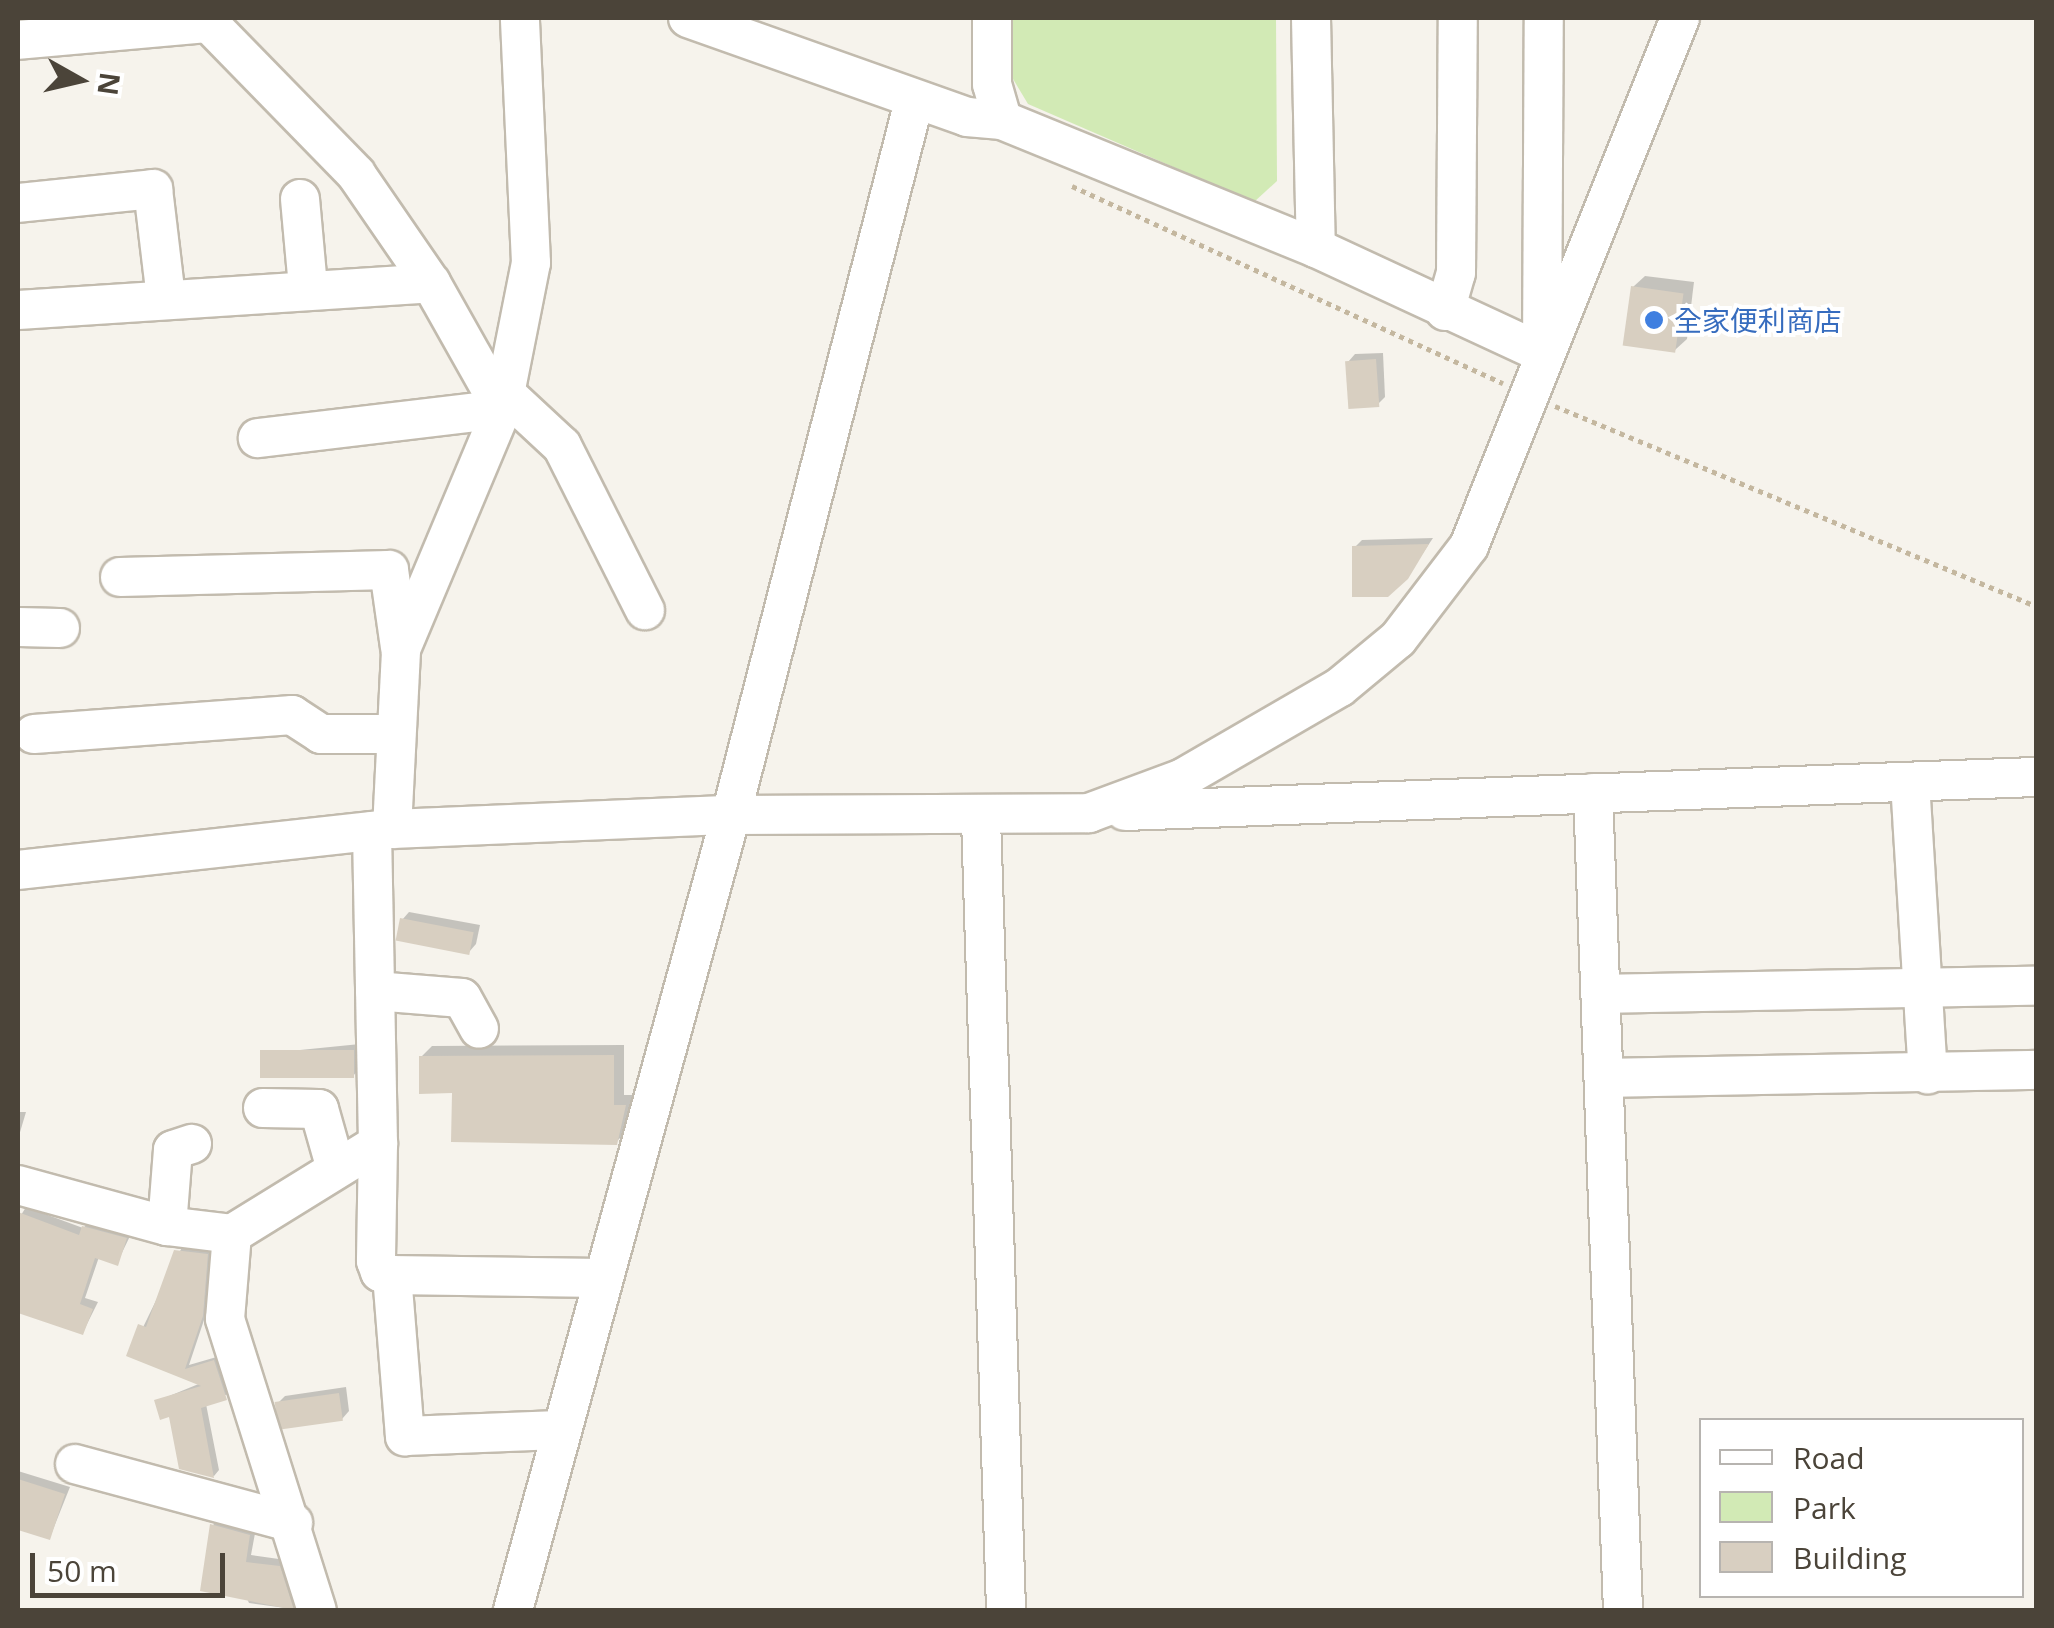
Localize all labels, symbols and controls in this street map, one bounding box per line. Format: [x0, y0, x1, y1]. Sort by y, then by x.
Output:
north arrow [30, 30, 130, 130]
text: N [89, 70, 130, 98]
place label: 全家便利商店 [1674, 303, 1842, 337]
marker: 全家便利商店 [1643, 309, 1665, 331]
legend [1699, 1418, 2024, 1598]
text: Road [1793, 1437, 1865, 1478]
text: Park [1793, 1487, 1856, 1528]
scale bar [35, 1533, 230, 1595]
text: Building [1793, 1537, 1907, 1578]
text: 50 m [47, 1550, 117, 1591]

